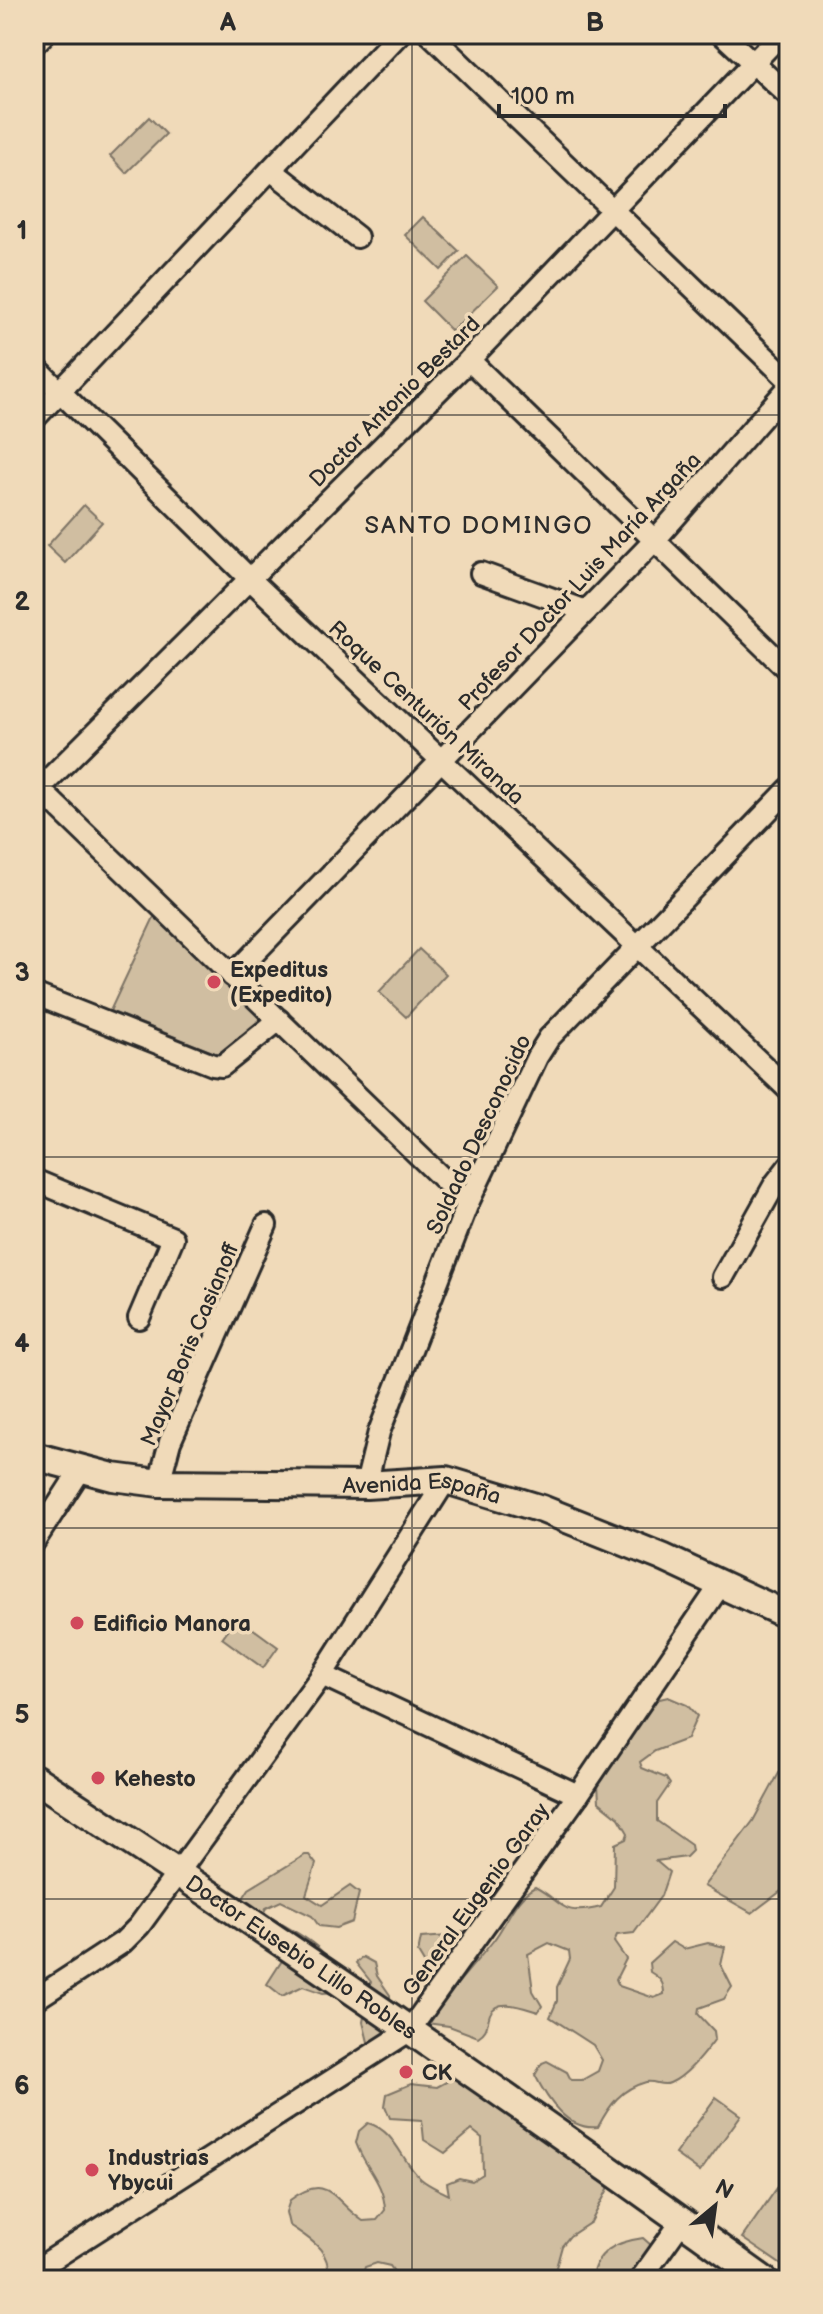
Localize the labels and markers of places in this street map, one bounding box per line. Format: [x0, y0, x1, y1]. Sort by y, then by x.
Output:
place label: Expeditus (Expedito) [230, 957, 333, 1009]
marker: Expeditus (Expedito) [205, 973, 223, 991]
place label: Edificio Manora [93, 1611, 251, 1638]
marker: Edificio Manora [68, 1614, 86, 1632]
place label: Kehesto [114, 1766, 196, 1793]
marker: Kehesto [89, 1769, 107, 1787]
place label: CK [422, 2060, 453, 2087]
marker: CK [397, 2063, 415, 2081]
place label: Industrias Ybycui [108, 2145, 209, 2197]
marker: Industrias Ybycui [83, 2161, 101, 2179]

